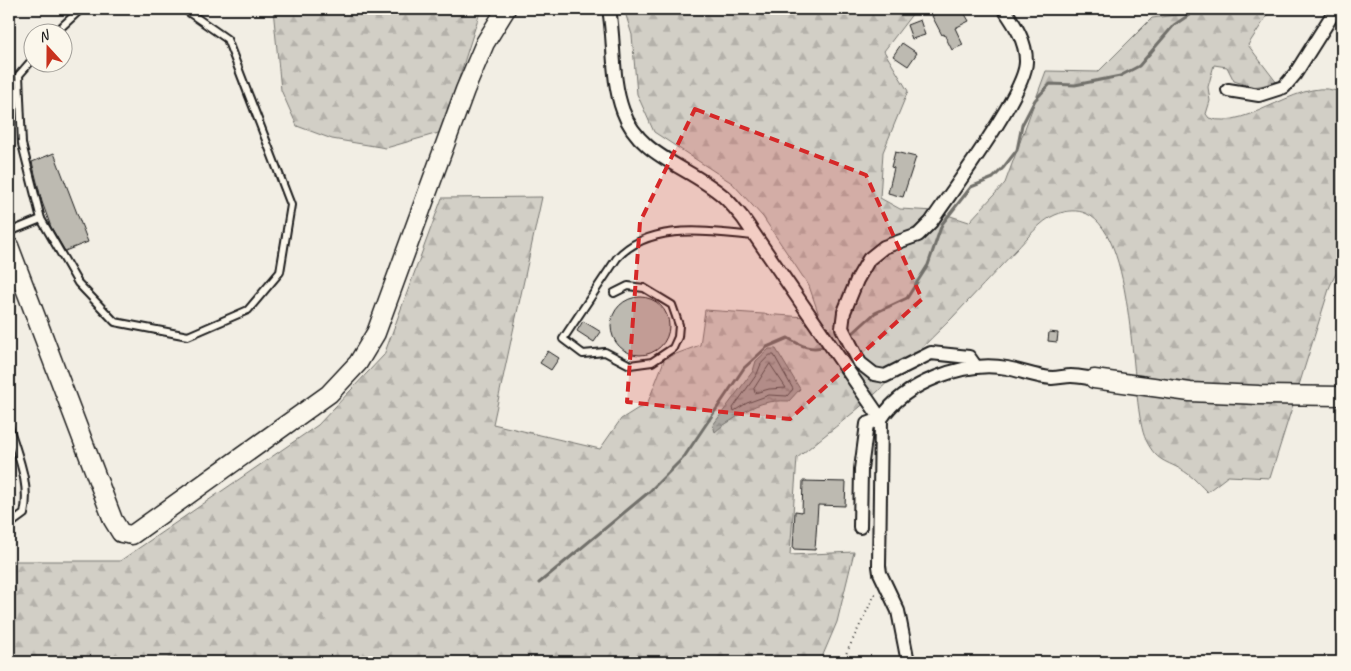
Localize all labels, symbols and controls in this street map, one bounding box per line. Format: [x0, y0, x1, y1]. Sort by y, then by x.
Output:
north arrow [22, 22, 72, 72]
text: N [36, 26, 53, 46]

